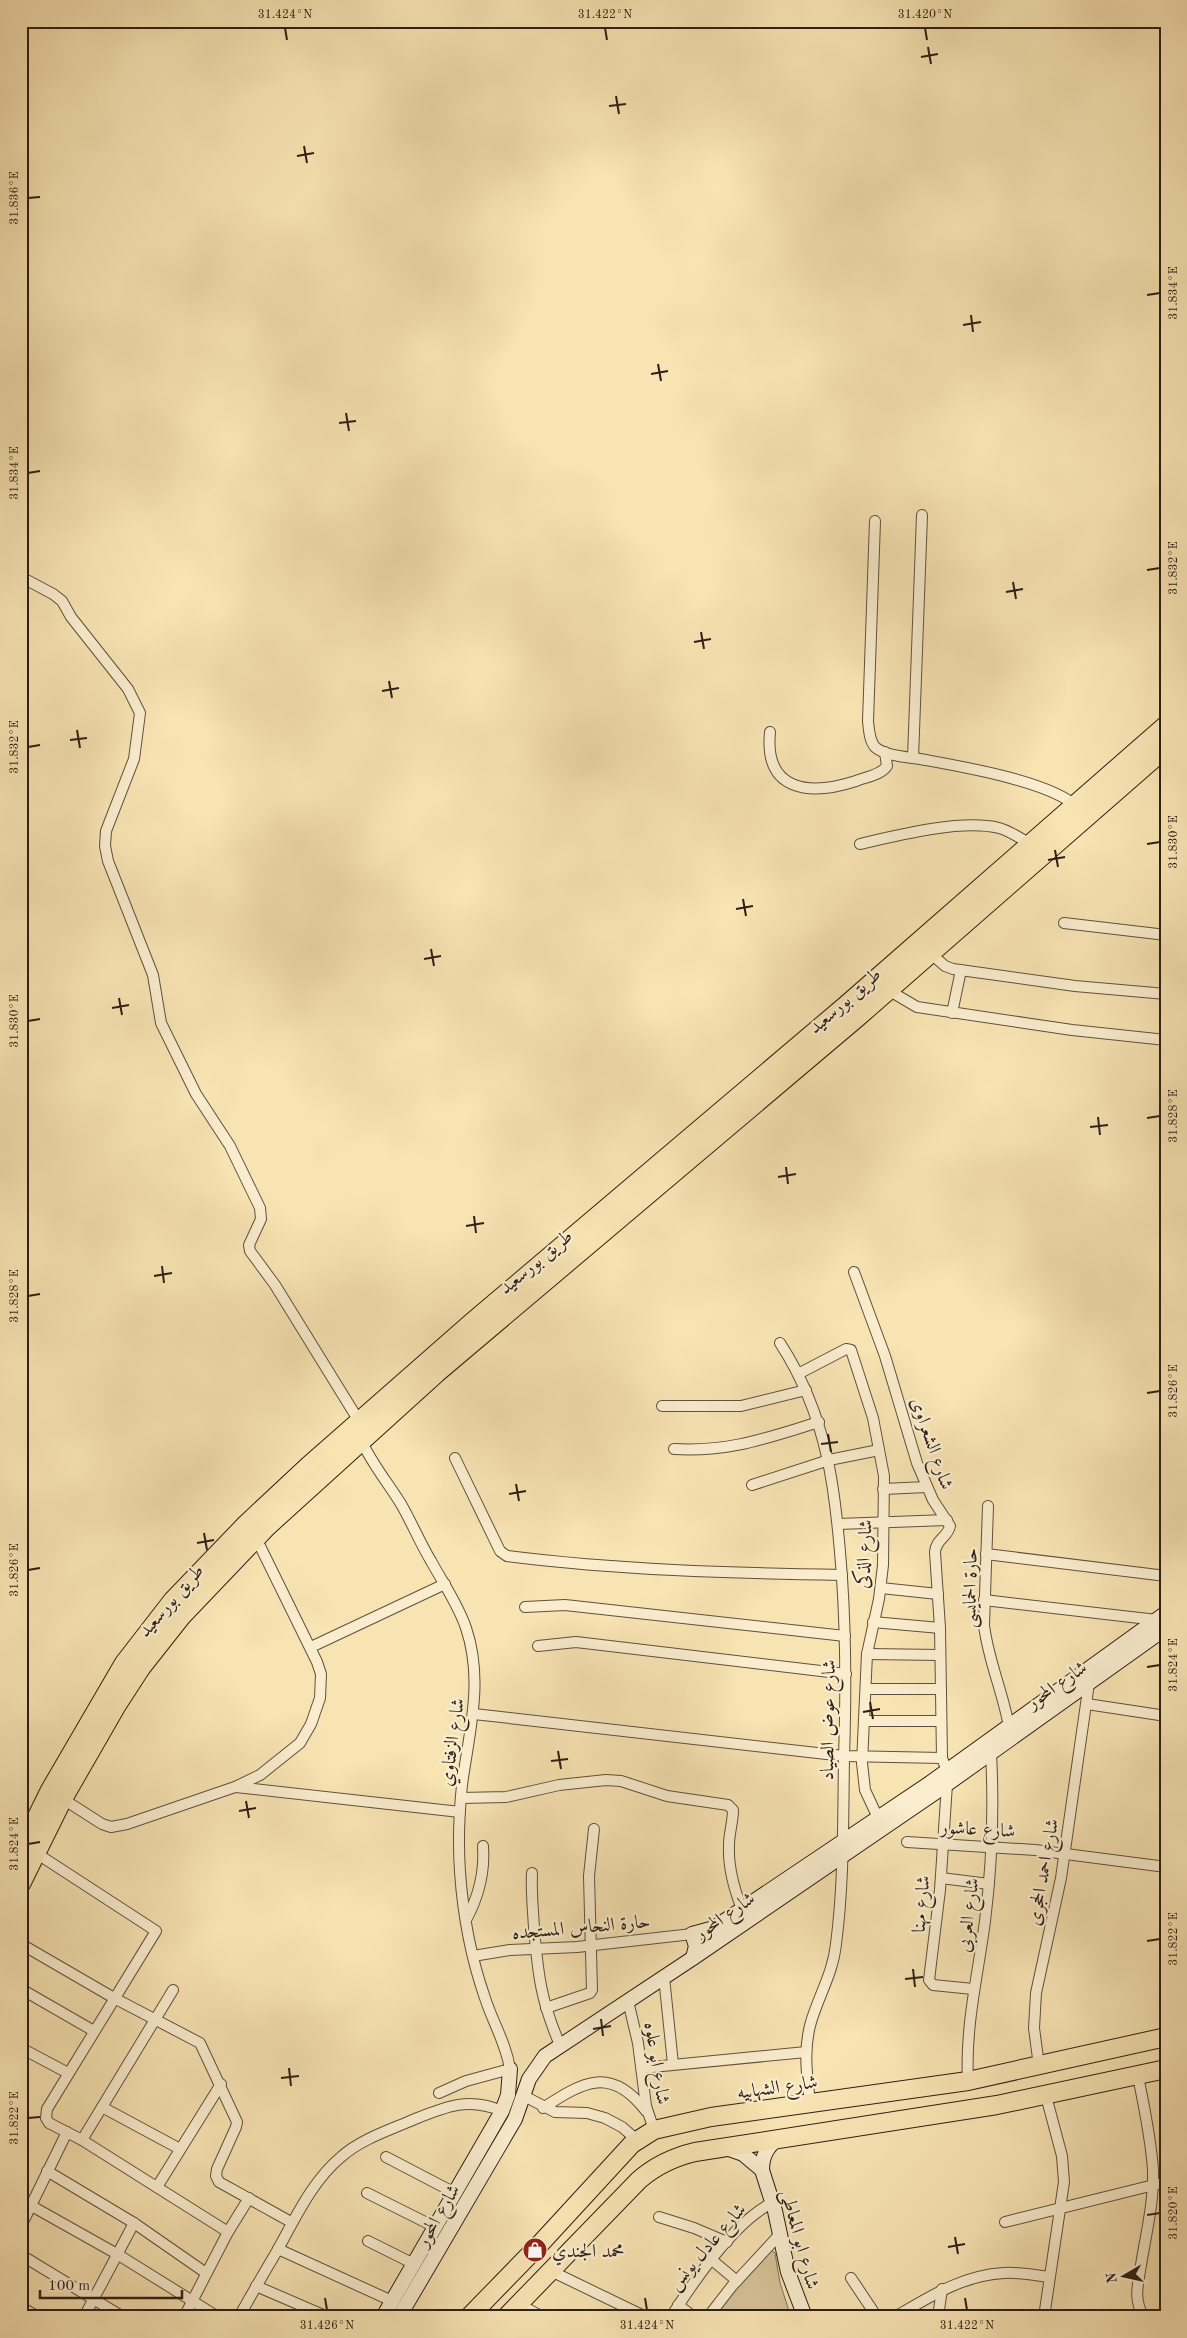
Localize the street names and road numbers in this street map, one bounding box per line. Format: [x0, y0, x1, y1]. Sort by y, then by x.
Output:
street label: طريق بورسعيد [806, 965, 886, 1039]
street label: طريق بورسعيد [496, 1227, 578, 1300]
street label: شارع الشعراوى [902, 1395, 955, 1494]
street label: شارع الذكى [850, 1519, 881, 1589]
street label: حارة الحمايسى [961, 1548, 984, 1628]
street label: طريق بورسعيد [135, 1562, 209, 1642]
street label: شارع المحور [1022, 1658, 1093, 1718]
street label: شارع عوض الصياد [819, 1659, 844, 1781]
street label: شارع الزفتاوي [436, 1697, 473, 1788]
street label: شارع احمد الحجرى [1025, 1817, 1067, 1928]
street label: شارع عاشور [938, 1819, 1016, 1846]
street label: شارع مهنا [911, 1875, 938, 1934]
street label: شارع العربى [955, 1877, 987, 1954]
street label: شارع المحور [690, 1889, 761, 1949]
street label: حارة النحاس المستجده [511, 1913, 651, 1944]
street label: شارع ابو علوه [636, 2021, 671, 2107]
street label: شارع الشهابيه [736, 2073, 819, 2107]
street label: شارع المحور [412, 2181, 468, 2254]
street label: شارع ابو المعاطى [772, 2188, 821, 2292]
street label: شارع عادل يونس [665, 2201, 753, 2297]

